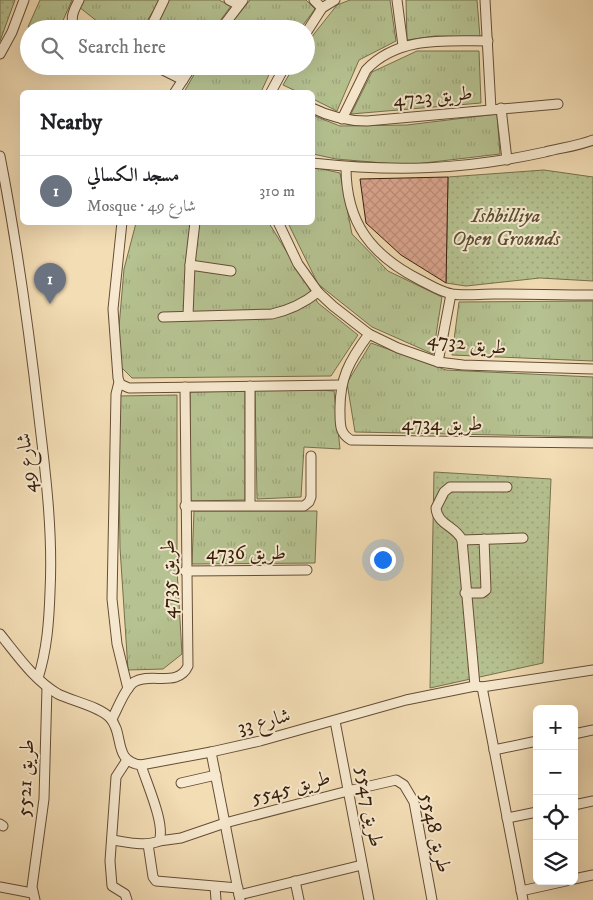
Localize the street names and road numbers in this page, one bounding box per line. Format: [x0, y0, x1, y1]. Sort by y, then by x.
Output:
street label: طريق 4723 [392, 81, 474, 113]
street label: طريق 4732 [426, 327, 508, 361]
street label: طريق 4734 [401, 412, 483, 437]
street label: شارع 49 [11, 431, 47, 494]
street label: طريق 4735 [156, 539, 182, 619]
street label: طريق 4736 [206, 541, 286, 566]
street label: شارع 33 [235, 703, 294, 745]
street label: طريق 5521 [11, 738, 41, 818]
street label: طريق 5545 [249, 765, 333, 811]
street label: طريق 5547 [350, 765, 388, 849]
street label: طريق 5548 [414, 791, 456, 875]

